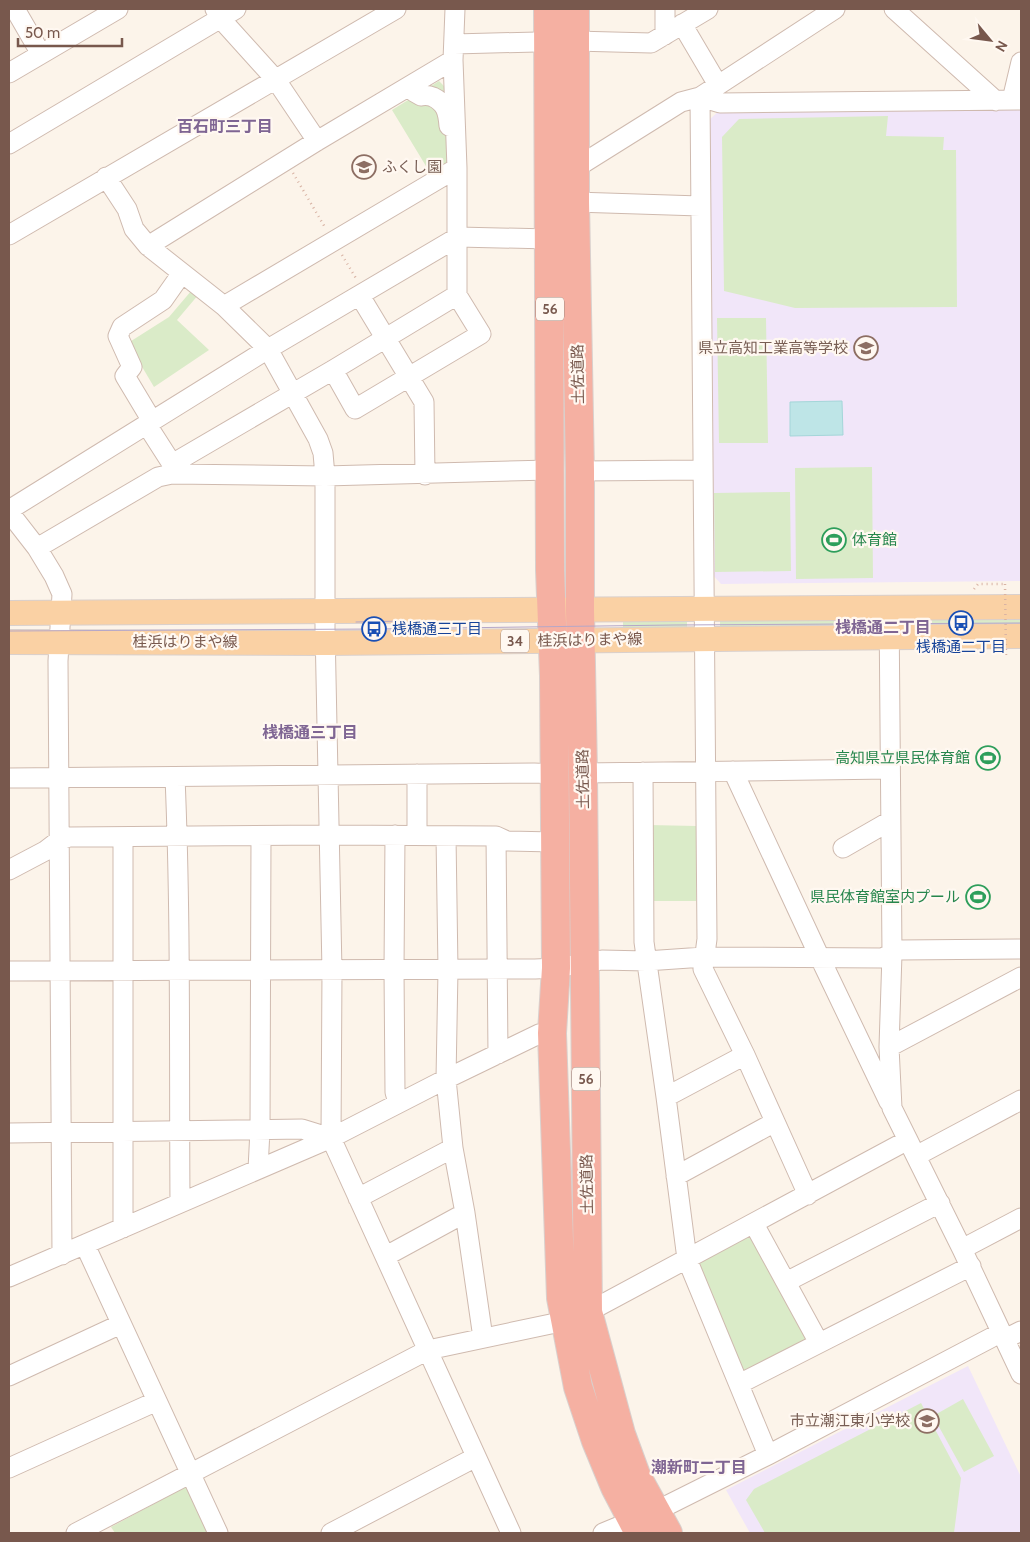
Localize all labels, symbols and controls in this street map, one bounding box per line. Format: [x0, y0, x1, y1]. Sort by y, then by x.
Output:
scale bar [18, 15, 121, 47]
north arrow [965, 15, 1015, 65]
text: 50 m [25, 24, 60, 42]
text: N [991, 38, 1012, 55]
district label: 百石町三丁目 [177, 117, 273, 136]
school or university icon: ふくし園 [351, 154, 377, 180]
place label: ふくし園 [382, 158, 442, 176]
road number: 56 [536, 298, 564, 320]
school or university icon: 県立高知工業高等学校 [853, 335, 879, 361]
place label: 県立高知工業高等学校 [698, 339, 848, 357]
street label: 土佐道路 [568, 344, 588, 404]
sports icon: 体育館 [821, 527, 847, 553]
place label: 体育館 [852, 531, 897, 549]
bus stop icon: 桟橋通二丁目 [948, 610, 974, 636]
bus stop icon: 桟橋通三丁目 [361, 616, 387, 642]
district label: 桟橋通二丁目 [835, 618, 931, 637]
place label: 桟橋通三丁目 [392, 620, 482, 638]
road number: 34 [501, 630, 529, 652]
street label: 桂浜はりまや線 [537, 630, 643, 650]
street label: 桂浜はりまや線 [132, 633, 238, 651]
place label: 桟橋通二丁目 [916, 638, 1006, 656]
district label: 桟橋通三丁目 [262, 723, 358, 742]
sports icon: 高知県立県民体育館 [975, 745, 1001, 771]
street label: 土佐道路 [573, 749, 593, 809]
place label: 高知県立県民体育館 [835, 749, 970, 767]
sports icon: 県民体育館室内プール [965, 884, 991, 910]
place label: 県民体育館室内プール [810, 888, 960, 906]
road number: 56 [572, 1068, 600, 1090]
street label: 土佐道路 [577, 1154, 597, 1214]
school or university icon: 市立潮江東小学校 [914, 1408, 940, 1434]
place label: 市立潮江東小学校 [790, 1412, 910, 1430]
district label: 潮新町二丁目 [651, 1458, 747, 1477]

